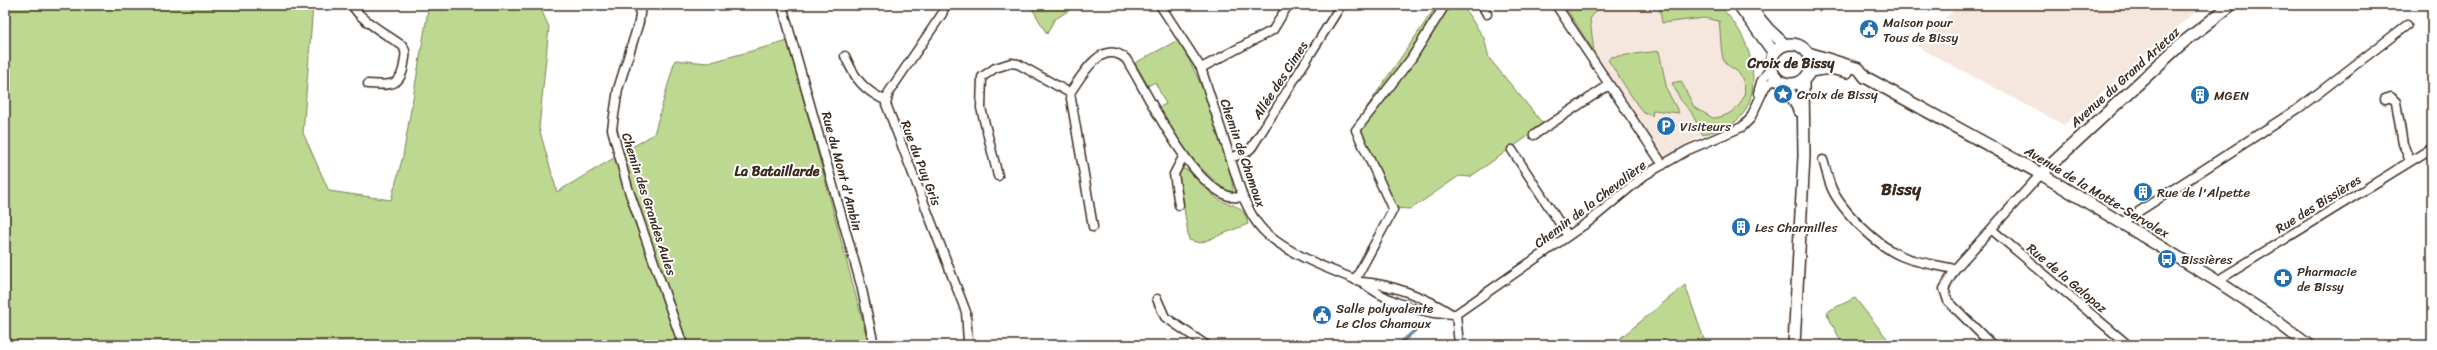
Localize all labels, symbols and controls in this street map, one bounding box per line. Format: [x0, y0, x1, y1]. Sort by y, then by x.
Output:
place label: Maison pour Tous de Bissy [1883, 11, 1959, 49]
public building icon: Maison pour Tous de Bissy [1858, 18, 1880, 40]
street label: Avenue du Grand Arietaz [2064, 20, 2186, 134]
street label: Allée des Cimes [1245, 36, 1314, 125]
district label: Croix de Bissy [1747, 51, 1835, 76]
place icon: Croix de Bissy [1772, 83, 1794, 105]
place label: Croix de Bissy [1797, 83, 1878, 106]
building icon: MGEN [2189, 84, 2211, 106]
place label: MGEN [2214, 84, 2249, 107]
street label: Chemin de Chamoux [1214, 95, 1273, 211]
street label: Rue du Mont d'Ambin [815, 109, 869, 233]
parking icon: Visiteurs [1655, 115, 1677, 137]
place label: Visiteurs [1680, 115, 1732, 138]
street label: Rue du Puy Gris [894, 117, 948, 210]
street label: Chemin des Grandes Aules [615, 130, 683, 278]
street label: Avenue de la Motte-Servolex [2019, 139, 2174, 245]
street label: Chemin de la Chevalière [1529, 154, 1651, 254]
district label: La Bataillarde [734, 159, 820, 184]
street label: Rue des Bissières [2270, 168, 2366, 240]
district label: Bissy [1881, 174, 1922, 204]
building icon: Rue de l'Alpette [2132, 181, 2154, 203]
place label: Rue de l'Alpette [2157, 181, 2251, 204]
building icon: Les Charmilles [1730, 216, 1752, 238]
place label: Les Charmilles [1755, 216, 1838, 239]
street label: Rue de la Galopaz [2022, 237, 2113, 319]
bus stop icon: Bissières [2156, 248, 2178, 270]
place label: Bissières [2181, 248, 2234, 271]
place label: Pharmacie de Bissy [2297, 260, 2357, 298]
pharmacy icon: Pharmacie de Bissy [2272, 267, 2294, 289]
place label: Salle polyvalente Le Clos Chamoux [1336, 297, 1433, 335]
public building icon: Salle polyvalente Le Clos Chamoux [1311, 304, 1333, 326]

